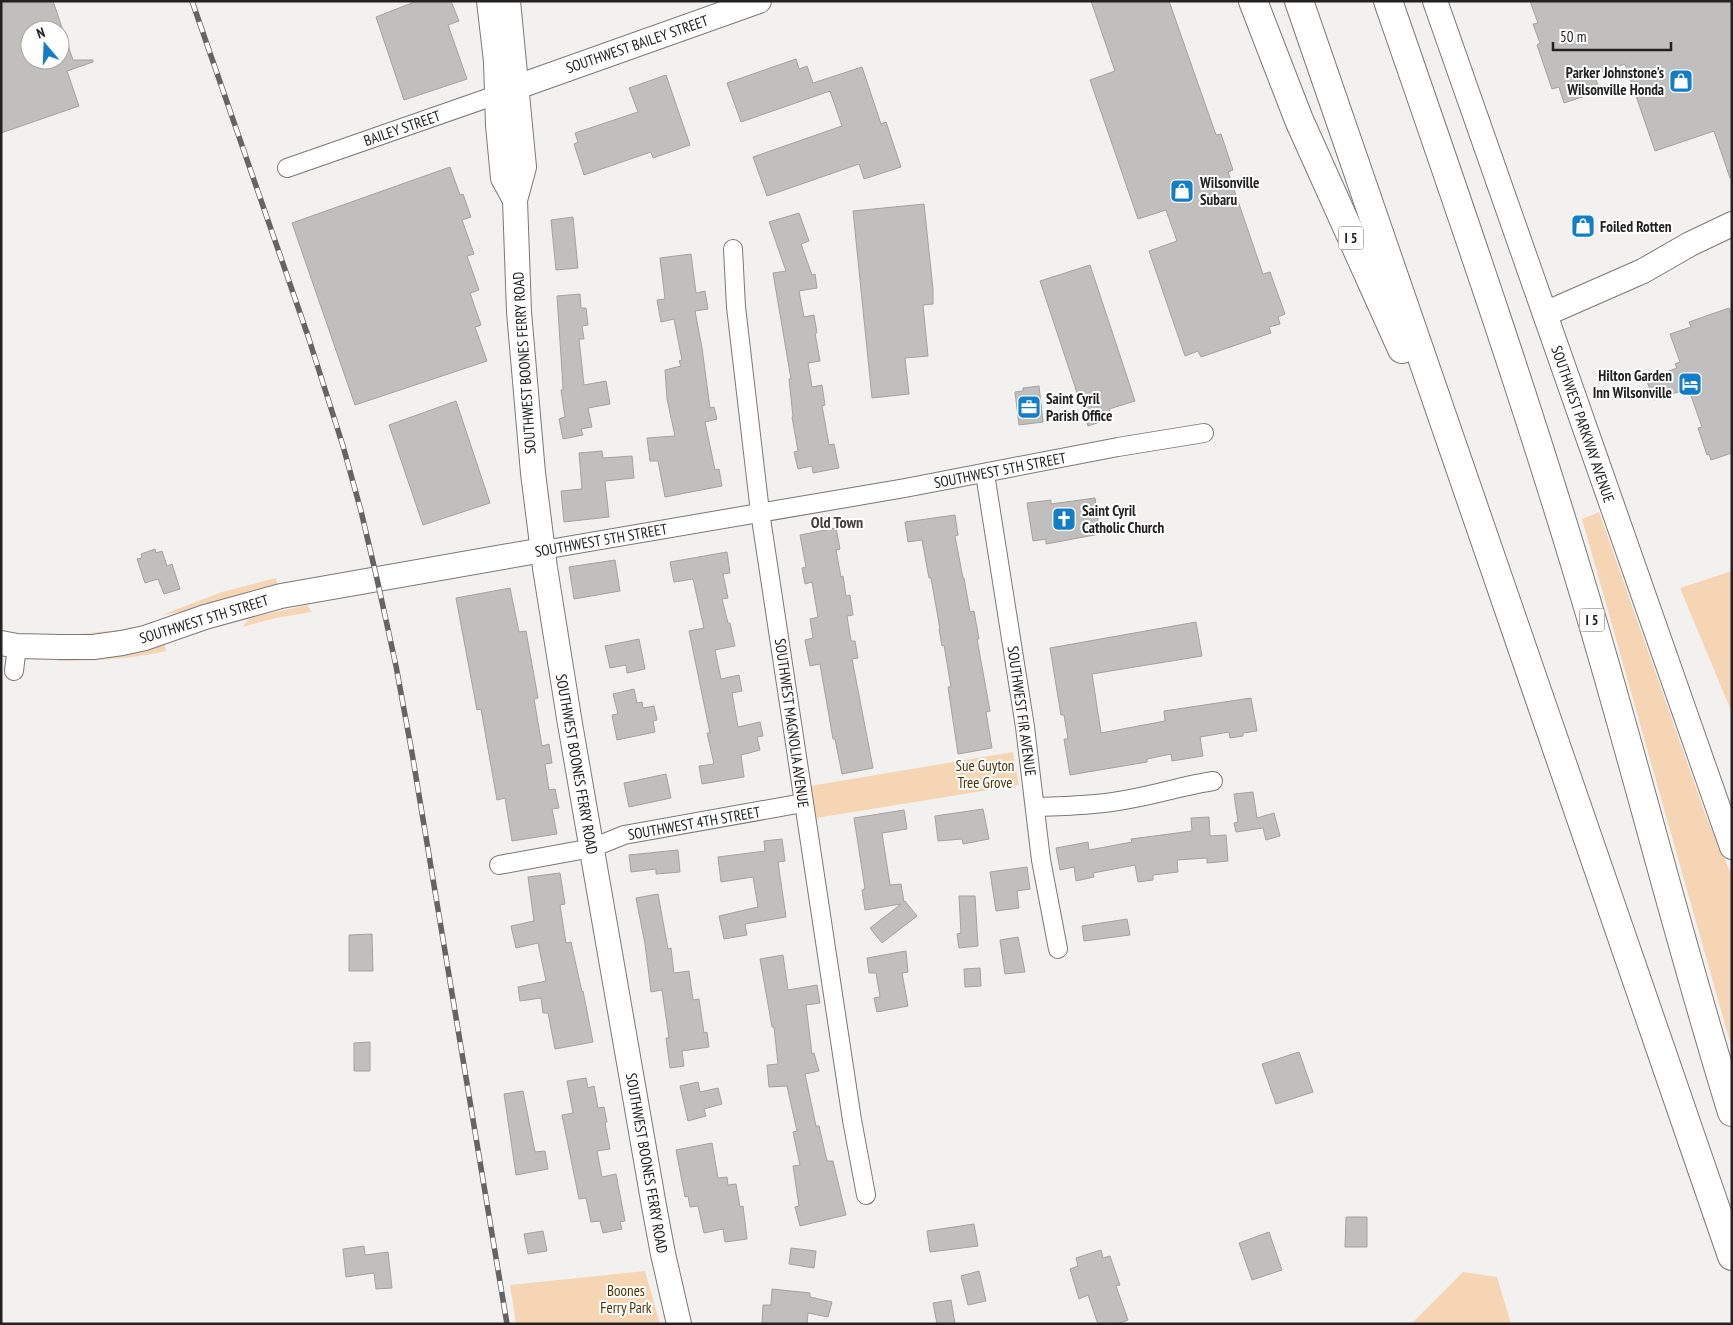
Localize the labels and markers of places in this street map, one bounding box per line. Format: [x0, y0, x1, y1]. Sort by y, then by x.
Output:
place label: Parker Johnstone's Wilsonville Honda [1566, 63, 1664, 99]
shop icon: Parker Johnstone's Wilsonville Honda [1668, 68, 1694, 94]
place label: Wilsonville Subaru [1199, 173, 1260, 209]
shop icon: Wilsonville Subaru [1169, 178, 1195, 204]
shop icon: Foiled Rotten [1570, 213, 1596, 239]
place label: Foiled Rotten [1600, 217, 1672, 236]
place label: Hilton Garden Inn Wilsonville [1593, 366, 1672, 402]
hotel icon: Hilton Garden Inn Wilsonville [1677, 371, 1703, 397]
place label: Saint Cyril Parish Office [1046, 389, 1112, 425]
office icon: Saint Cyril Parish Office [1016, 394, 1042, 420]
place label: Saint Cyril Catholic Church [1082, 501, 1164, 537]
church icon: Saint Cyril Catholic Church [1051, 506, 1077, 532]

